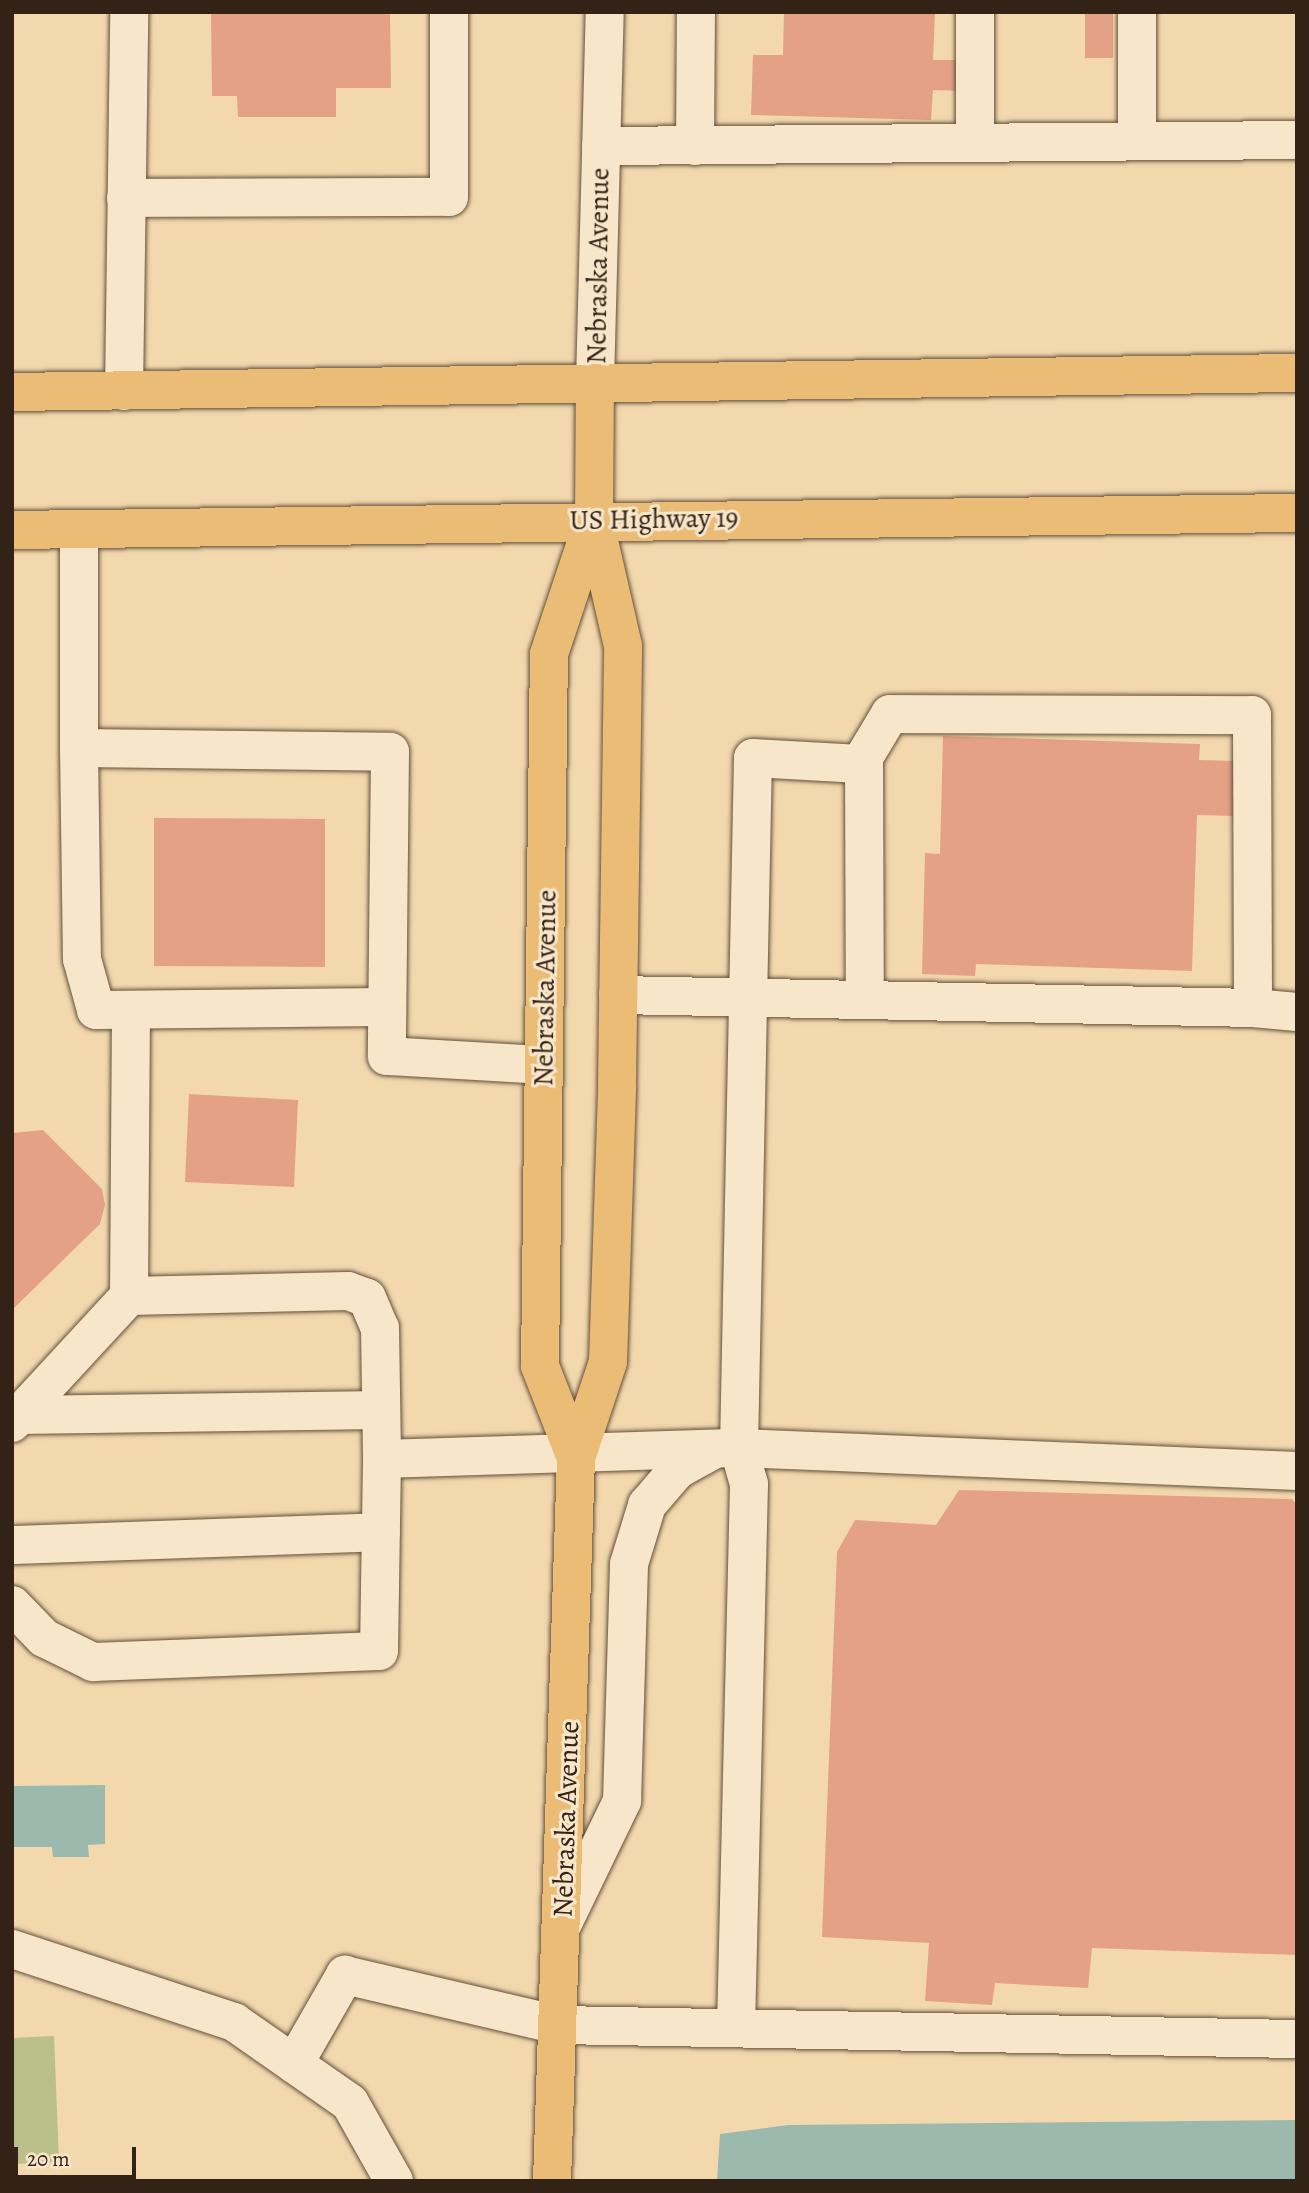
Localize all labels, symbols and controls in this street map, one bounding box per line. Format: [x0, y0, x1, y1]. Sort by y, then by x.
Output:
street label: Nebraska Avenue [579, 168, 617, 364]
street label: US Highway 19 [569, 501, 739, 537]
street label: Nebraska Avenue [526, 890, 564, 1086]
street label: Nebraska Avenue [546, 1720, 586, 1918]
scale bar [18, 2134, 140, 2178]
text: 20 m [27, 2145, 70, 2173]

